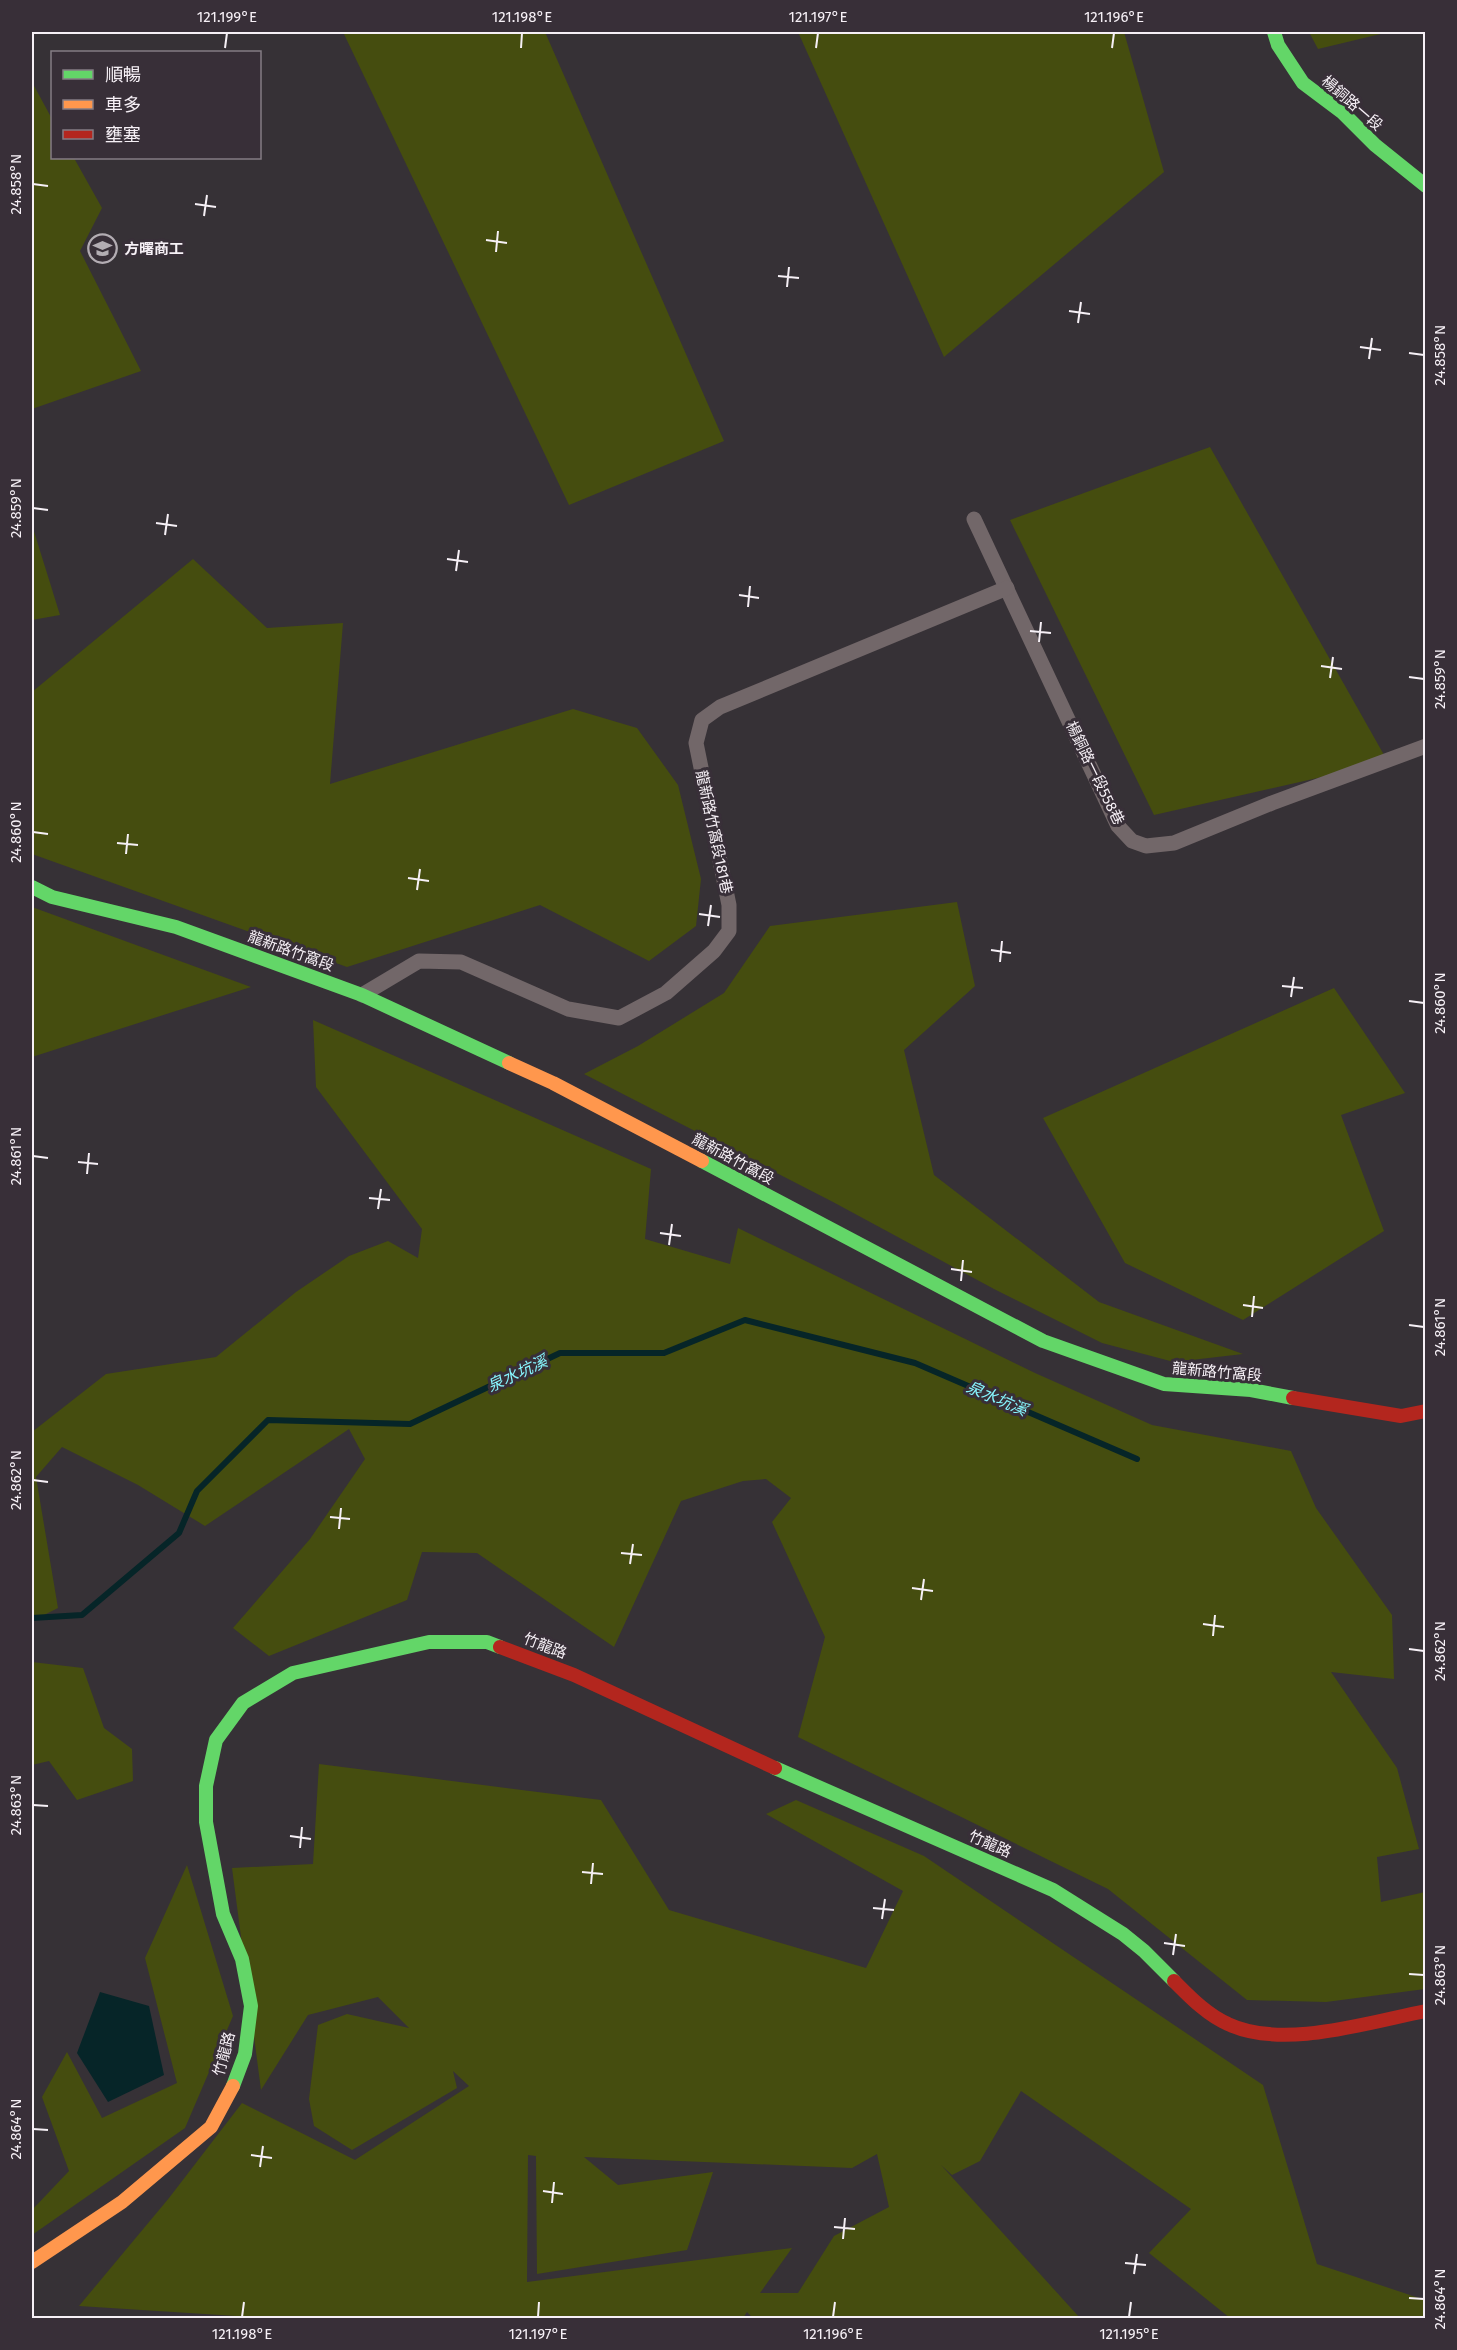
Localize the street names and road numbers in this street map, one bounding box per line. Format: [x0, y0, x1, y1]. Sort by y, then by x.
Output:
street label: 楊銅路一段 [1318, 72, 1386, 134]
street label: 楊銅路一段558巷 [1062, 718, 1128, 828]
street label: 龍新路竹窩段181巷 [692, 769, 736, 895]
street label: 龍新路竹窩段 [246, 927, 336, 975]
street label: 龍新路竹窩段 [689, 1130, 777, 1188]
street label: 龍新路竹窩段 [1171, 1359, 1263, 1385]
street label: 竹龍路 [521, 1630, 569, 1662]
street label: 竹龍路 [966, 1827, 1014, 1861]
street label: 竹龍路 [209, 2030, 239, 2078]

